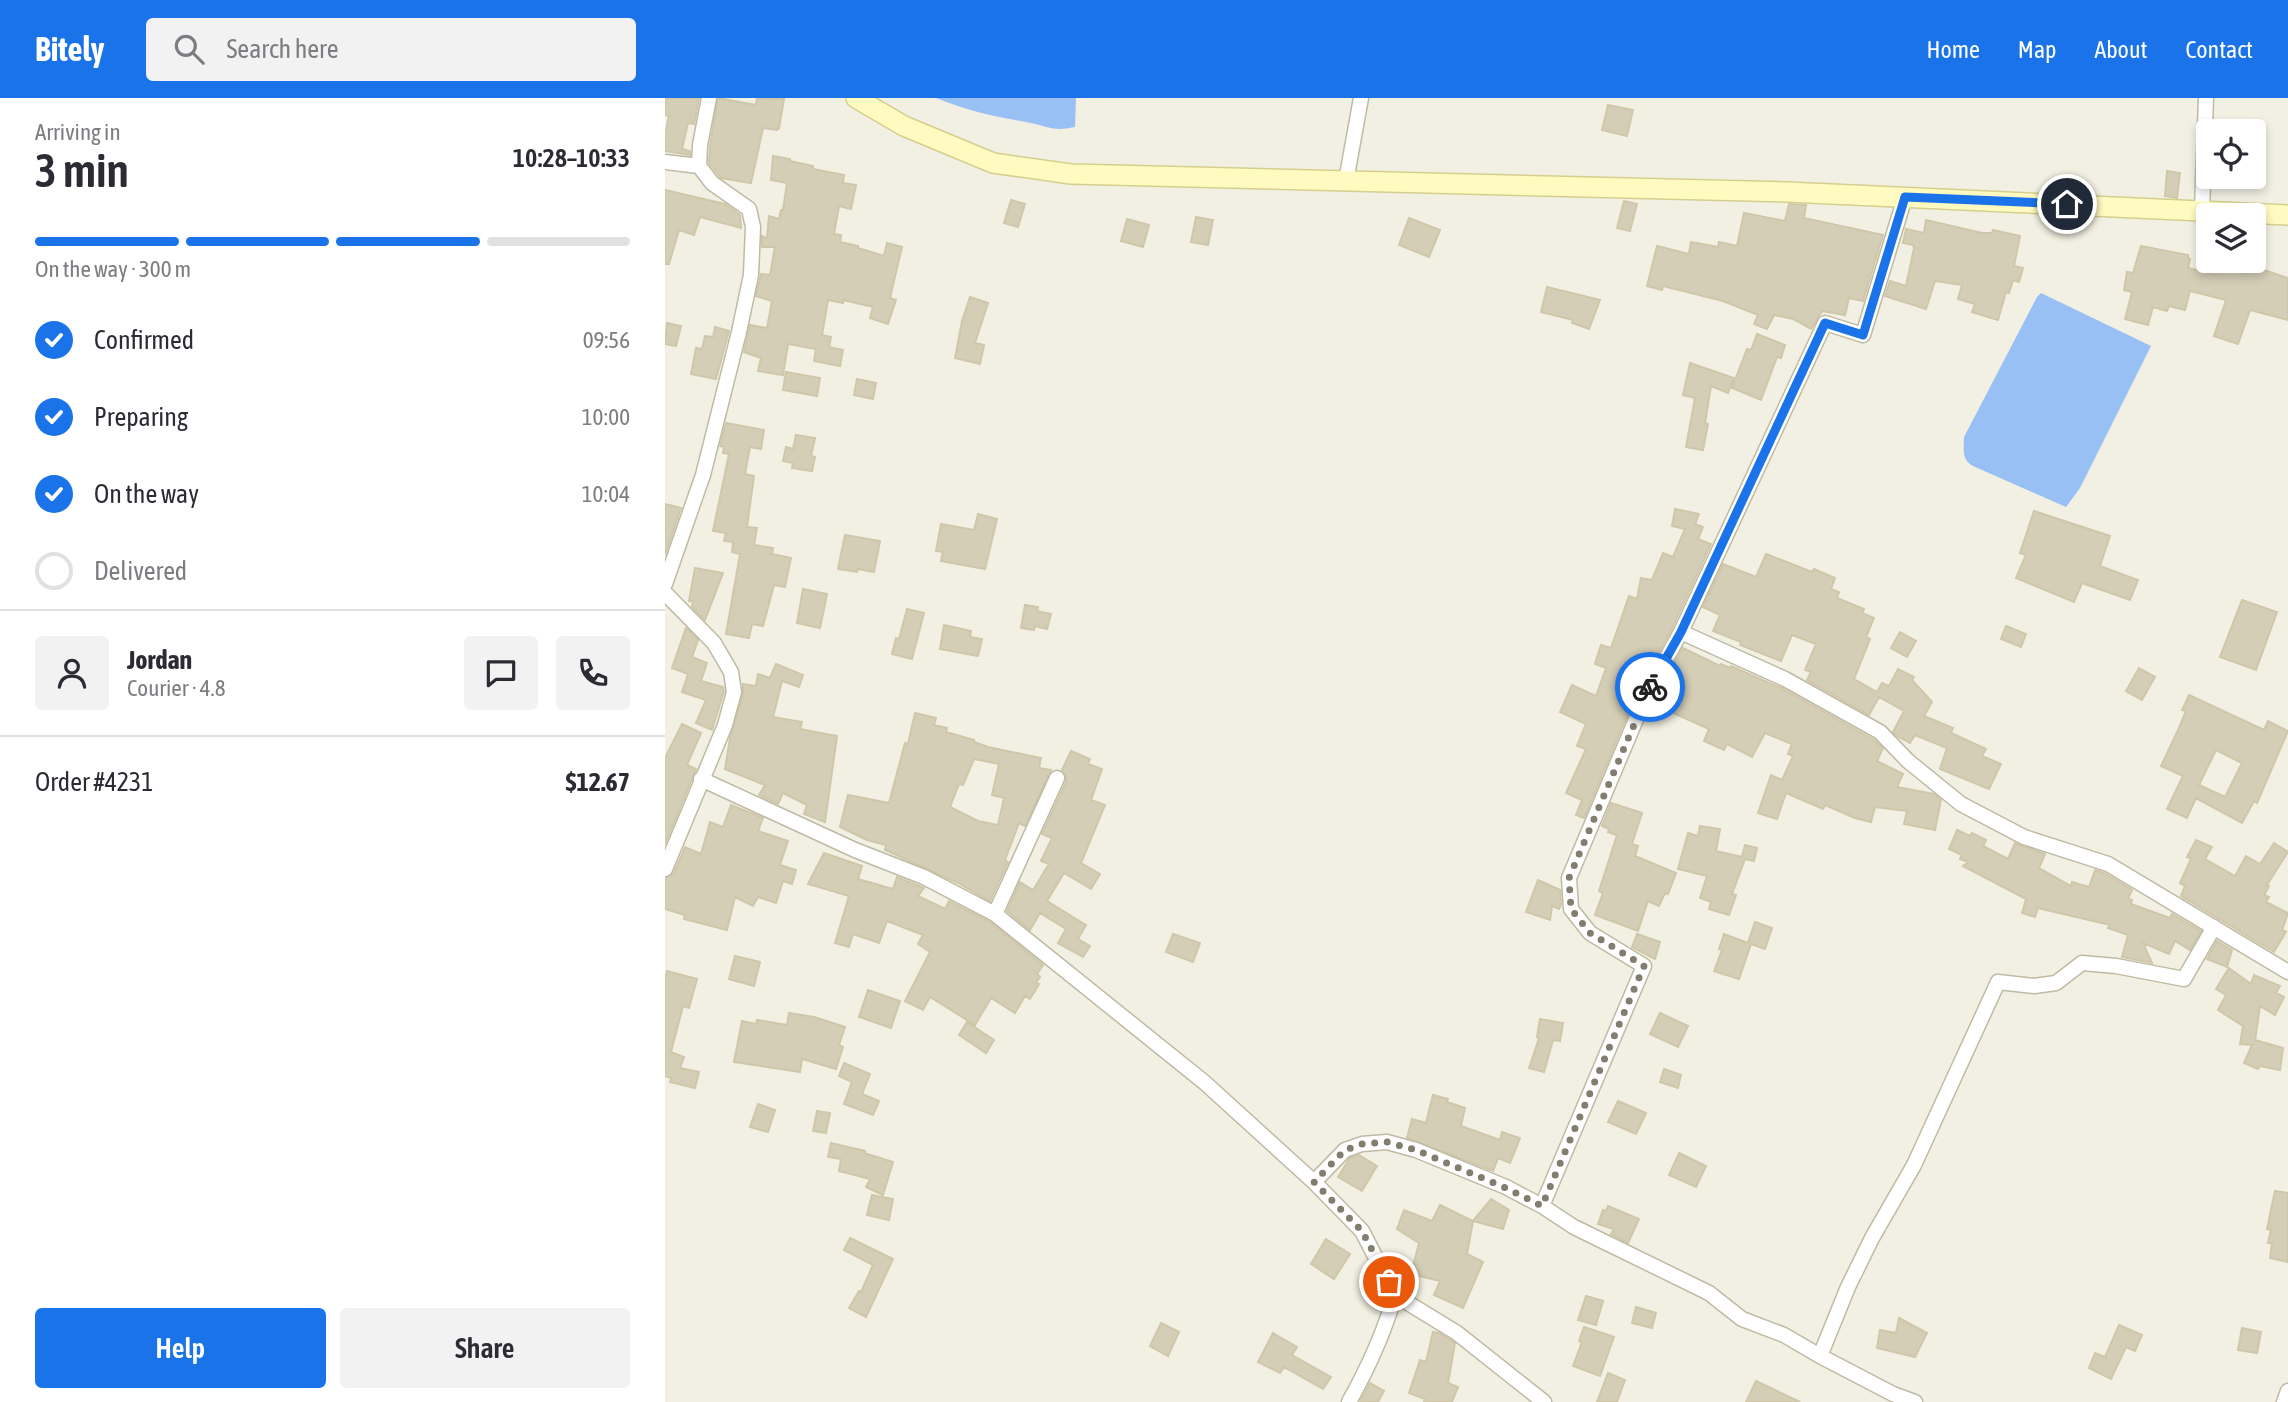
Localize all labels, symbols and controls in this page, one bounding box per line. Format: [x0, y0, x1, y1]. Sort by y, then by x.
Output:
search box [146, 18, 636, 81]
text: Bitely [35, 30, 104, 68]
icon: search [170, 30, 208, 68]
text: Search here [226, 34, 339, 64]
text: Home [1926, 36, 1980, 63]
text: Map [2018, 36, 2056, 63]
text: About [2094, 36, 2147, 63]
text: Contact [2185, 36, 2253, 63]
text: Arriving in [35, 119, 121, 145]
map controls [2196, 119, 2266, 273]
button: locate [2196, 119, 2266, 189]
text: 10:28–10:33 [513, 143, 630, 173]
text: 3 min [35, 144, 129, 197]
pin [2037, 174, 2097, 234]
icon: home [2048, 185, 2086, 223]
button: layers [2196, 203, 2266, 273]
text: On the way · 300 m [35, 256, 191, 282]
icon: check [35, 321, 73, 359]
text: Confirmed [94, 325, 194, 355]
text: 09:56 [583, 327, 630, 353]
icon: check [35, 398, 73, 436]
text: Preparing [94, 402, 188, 432]
text: 10:00 [582, 404, 630, 430]
icon: check [35, 475, 73, 513]
text: On the way [94, 479, 199, 509]
text: 10:04 [582, 481, 630, 507]
text: Delivered [94, 556, 187, 586]
button: person [35, 636, 109, 710]
button: chat [464, 636, 538, 710]
button: phone [556, 636, 630, 710]
text: Jordan [127, 645, 192, 675]
courier [1615, 652, 1685, 722]
icon: bike [1631, 668, 1669, 706]
text: Courier · 4.8 [127, 675, 226, 701]
text: Order #4231 [35, 767, 154, 797]
text: $12.67 [566, 767, 630, 797]
pin [1359, 1252, 1419, 1312]
icon: bag [1370, 1263, 1408, 1301]
button: Help [35, 1308, 326, 1388]
button: Share [340, 1308, 630, 1388]

